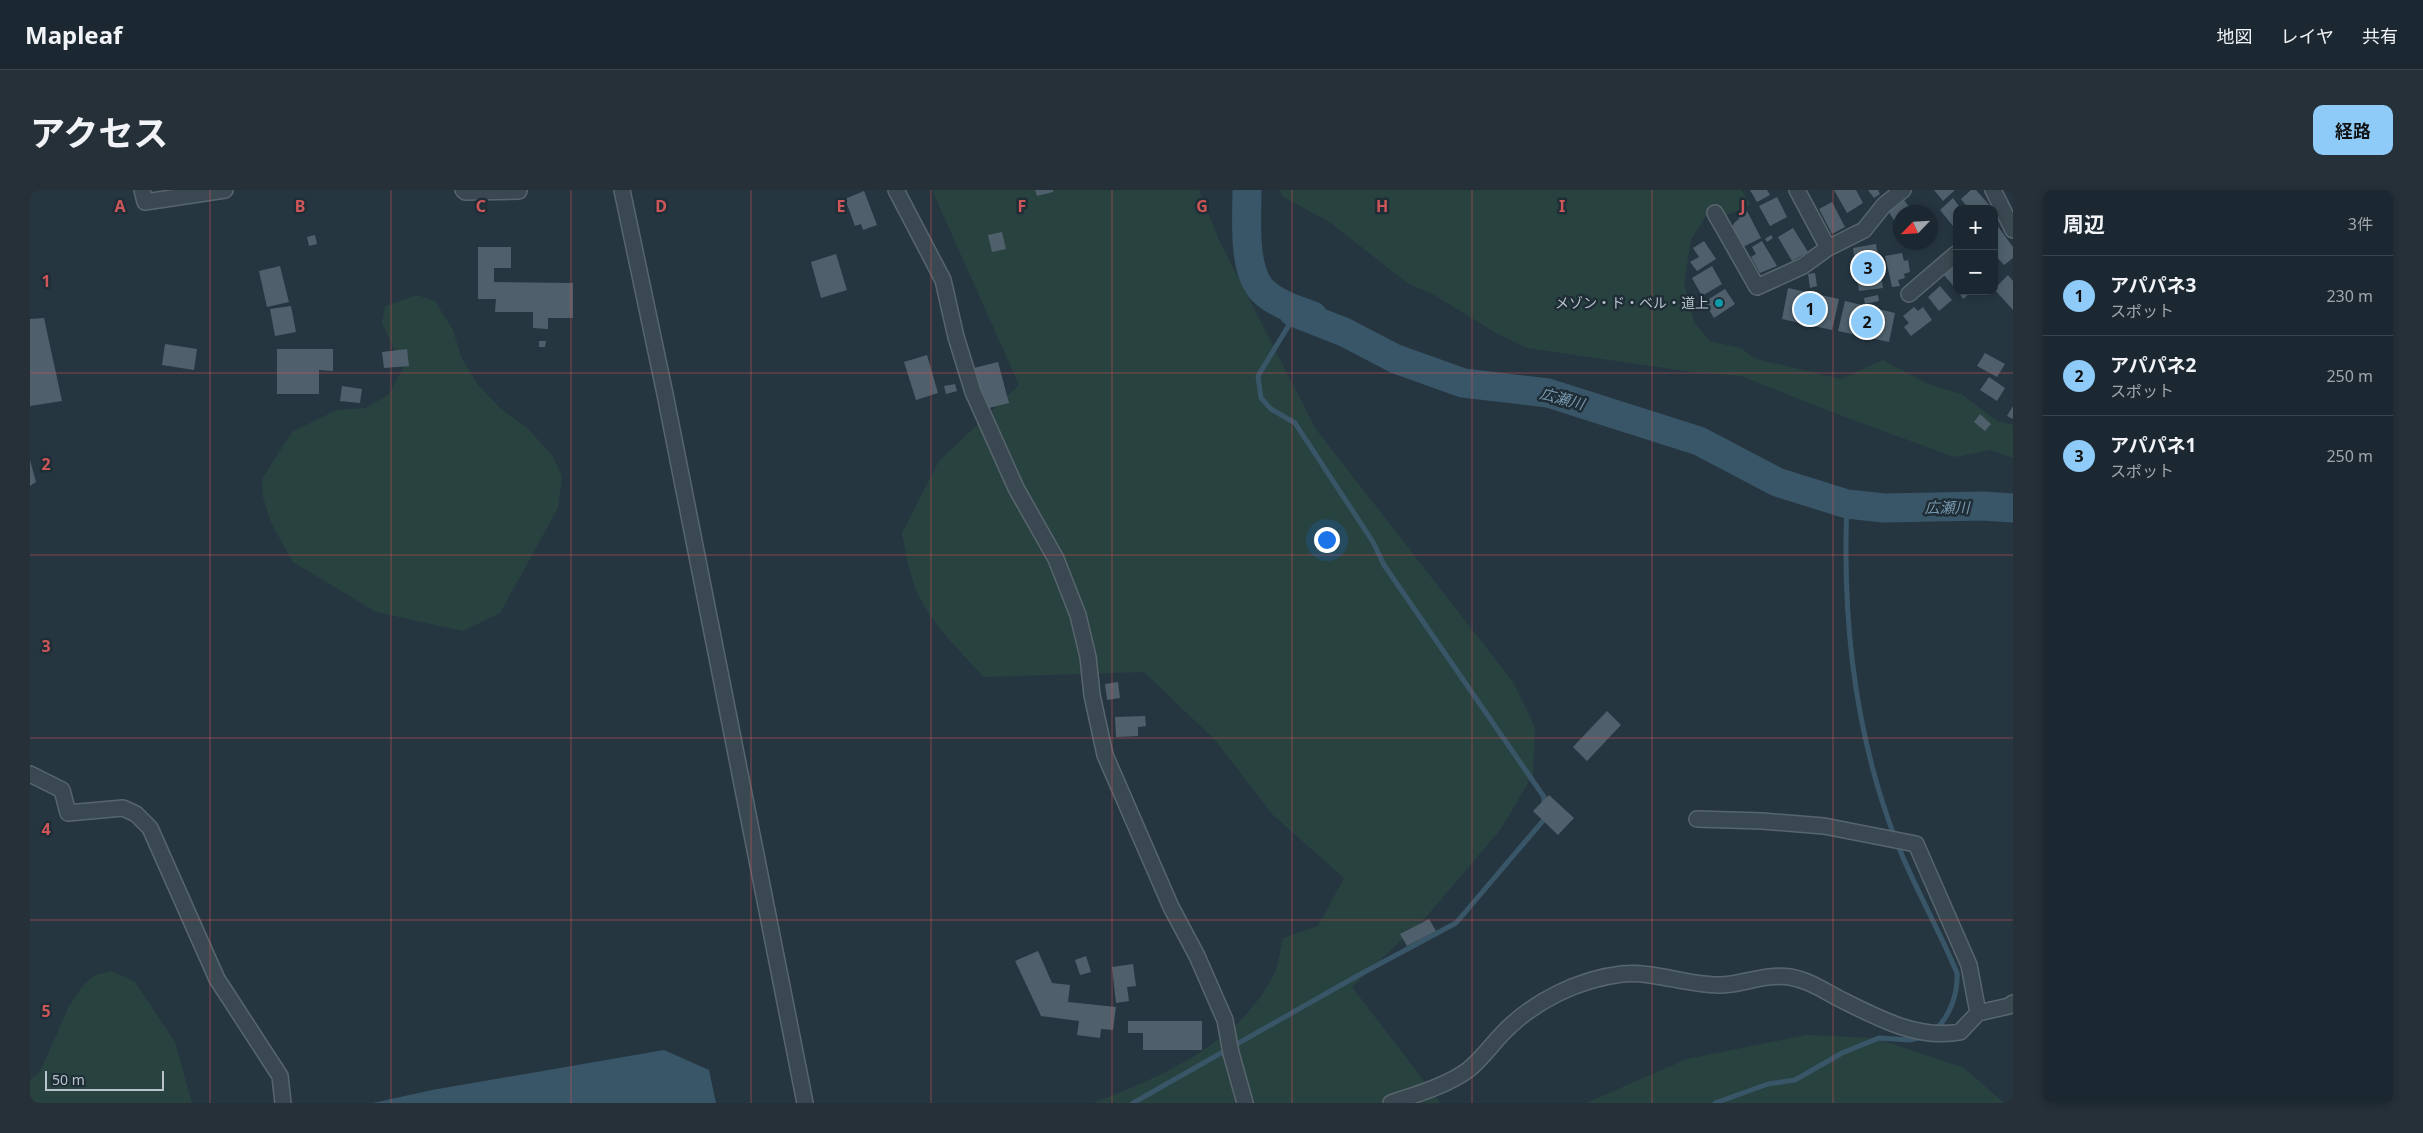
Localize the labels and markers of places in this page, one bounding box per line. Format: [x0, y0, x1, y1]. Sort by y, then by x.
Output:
pin: 3 [1852, 249, 1884, 287]
pin: 1 [1794, 290, 1826, 328]
place label: メゾン・ド・ベル・道上 [1555, 293, 1709, 312]
marker: メゾン・ド・ベル・道上 [1713, 297, 1725, 309]
pin: 2 [1851, 303, 1883, 341]

